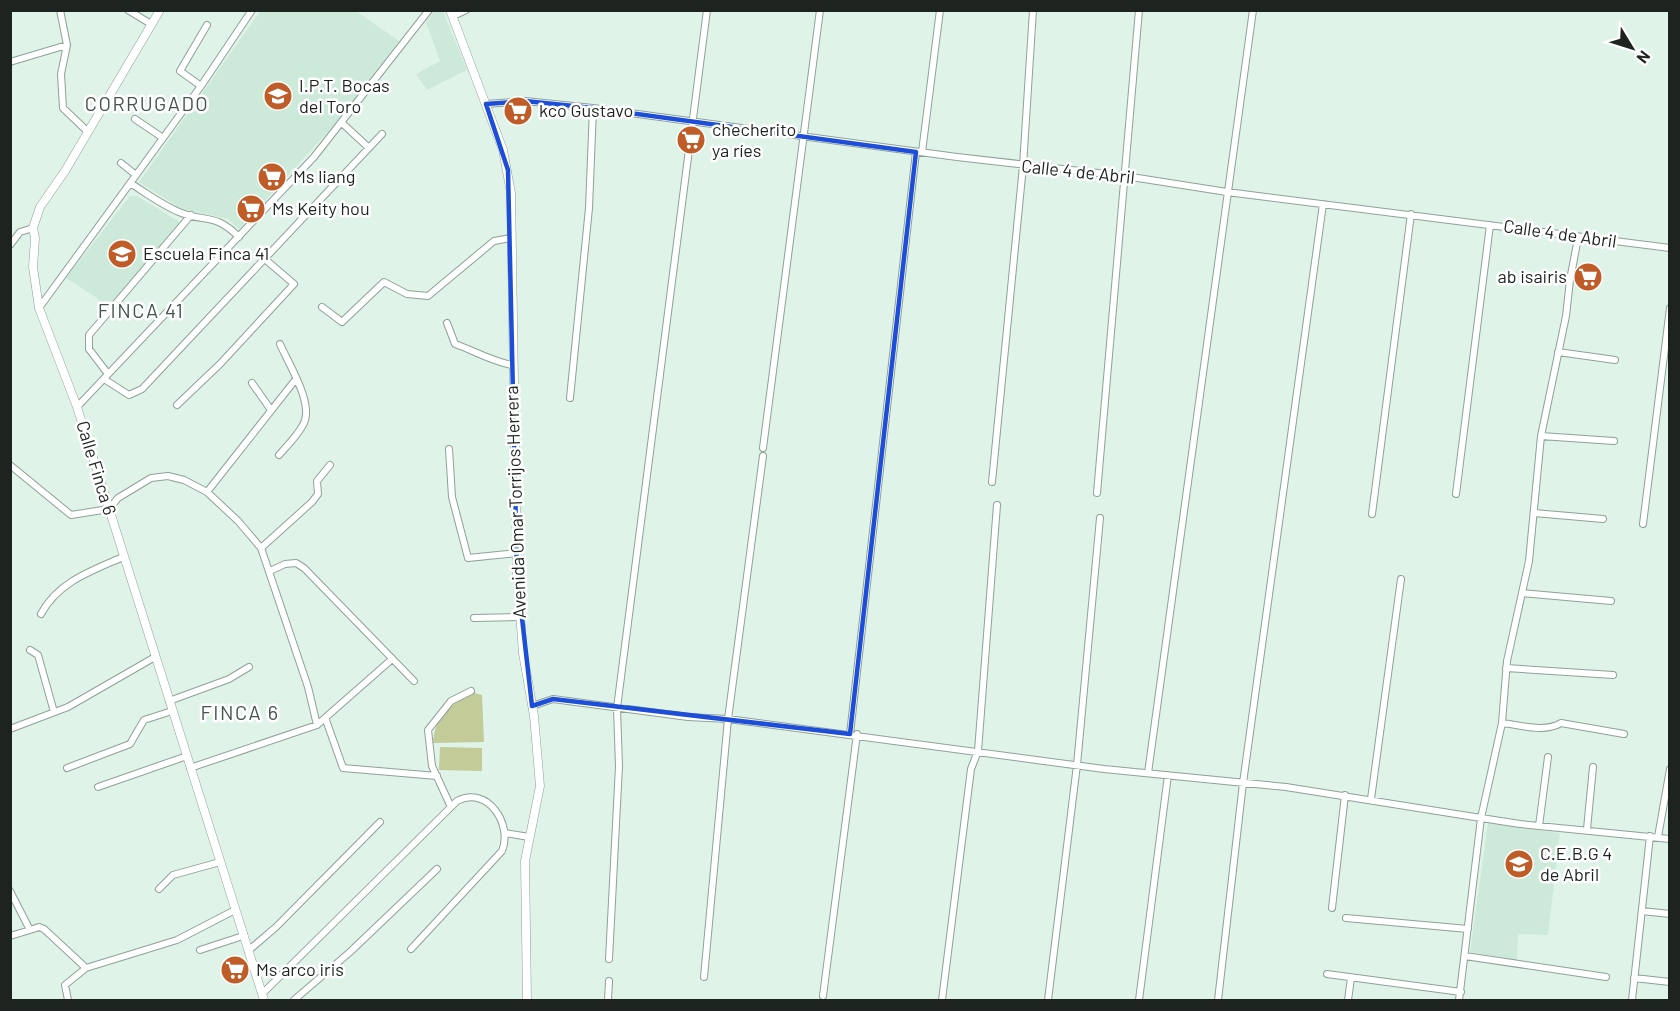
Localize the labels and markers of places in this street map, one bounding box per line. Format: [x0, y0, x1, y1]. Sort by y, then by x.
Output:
place label: I.P.T. Bocas del Toro [299, 74, 390, 117]
school or university icon: I.P.T. Bocas del Toro [262, 80, 294, 112]
supermarket icon: kco Gustavo [502, 95, 534, 127]
place label: kco Gustavo [539, 99, 633, 121]
place label: checherito ya ríes [712, 118, 796, 161]
supermarket icon: checherito ya ríes [675, 124, 707, 156]
supermarket icon: Ms liang [256, 161, 288, 193]
place label: Ms liang [293, 165, 355, 187]
supermarket icon: Ms Keity hou [235, 193, 267, 225]
place label: Ms Keity hou [272, 197, 370, 219]
school or university icon: Escuela Finca 41 [106, 238, 138, 270]
place label: Escuela Finca 41 [143, 242, 269, 264]
supermarket icon: ab isairis [1572, 261, 1604, 293]
place label: ab isairis [1498, 265, 1567, 287]
place label: C.E.B.G 4 de Abril [1540, 842, 1612, 885]
school or university icon: C.E.B.G 4 de Abril [1503, 848, 1535, 880]
supermarket icon: Ms arco iris [219, 954, 251, 986]
place label: Ms arco iris [256, 958, 344, 980]

